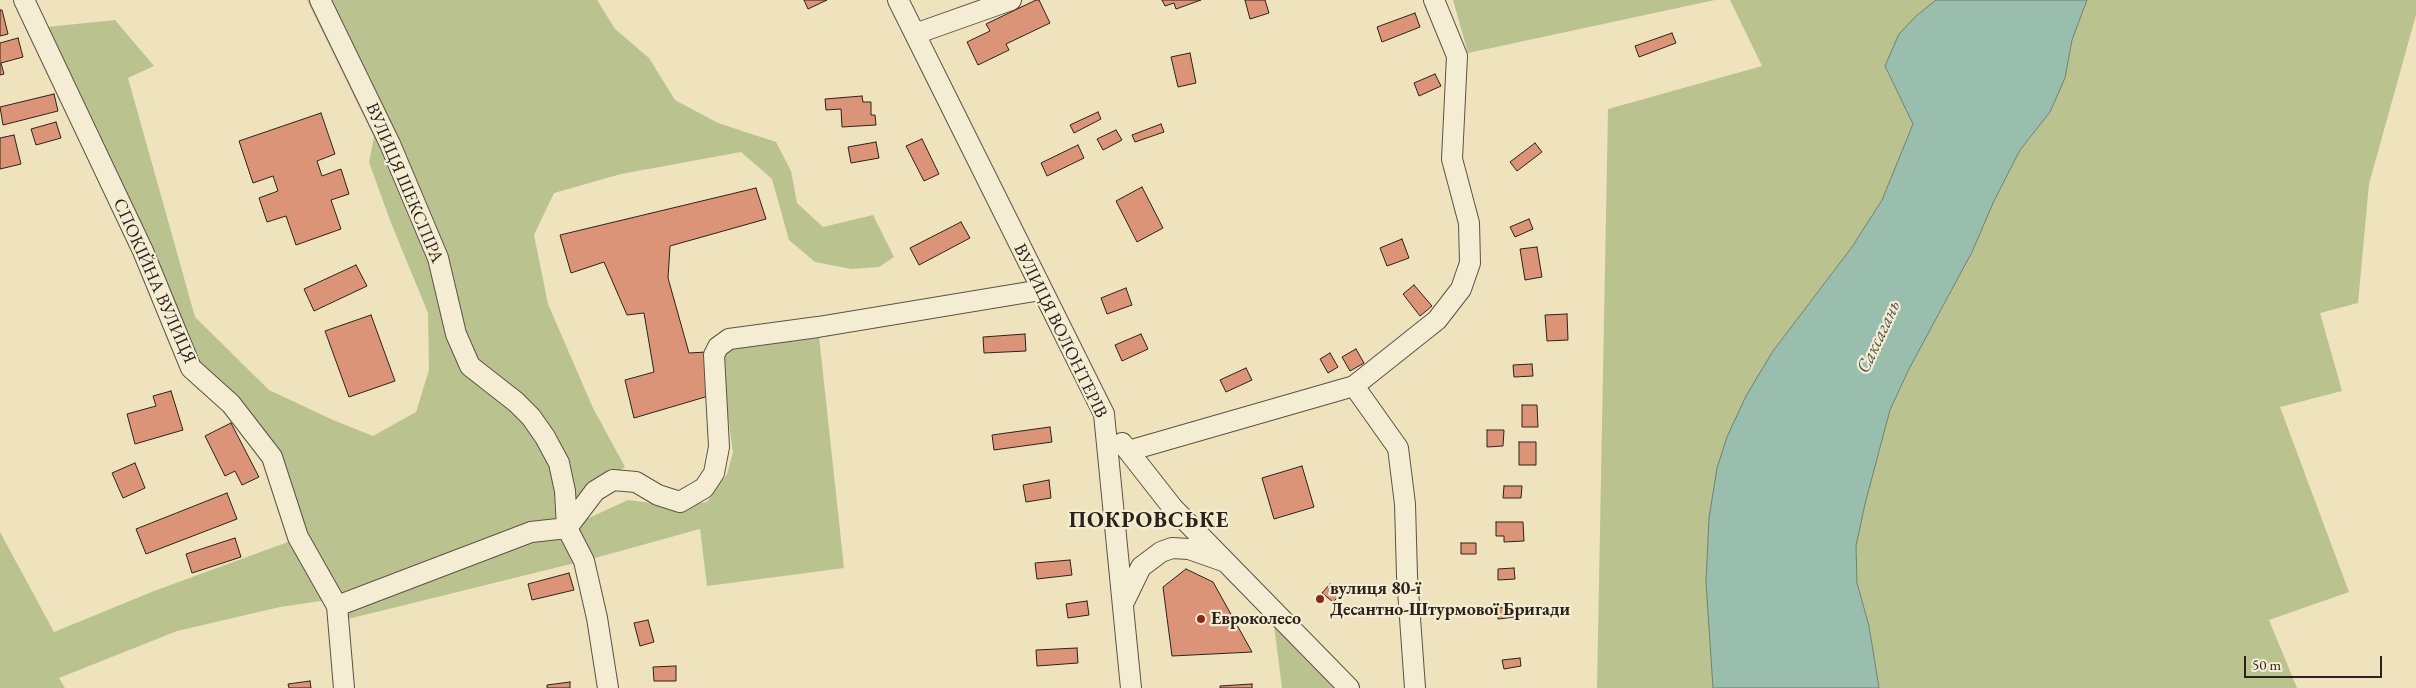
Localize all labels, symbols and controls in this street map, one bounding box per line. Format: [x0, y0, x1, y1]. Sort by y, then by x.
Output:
street label: ВУЛИЦЯ ШЕКСПІРА [360, 100, 448, 266]
street label: СПОКІЙНА ВУЛИЦЯ [108, 195, 200, 367]
street label: ВУЛИЦЯ ВОЛОНТЕРІВ [1008, 240, 1112, 422]
water label: Саксагань [1852, 297, 1906, 377]
district label: ПОКРОВСЬКЕ [1067, 508, 1231, 534]
place label: вулиця 80-ї Десантно-Штурмової Бригади [1330, 578, 1570, 620]
marker: вулиця 80-ї Десантно-Штурмової Бригади [1314, 593, 1326, 605]
place label: Евроколесо [1211, 608, 1301, 630]
marker: Евроколесо [1195, 613, 1207, 625]
scale bar [2246, 646, 2384, 678]
text: 50 m [2252, 655, 2281, 674]

